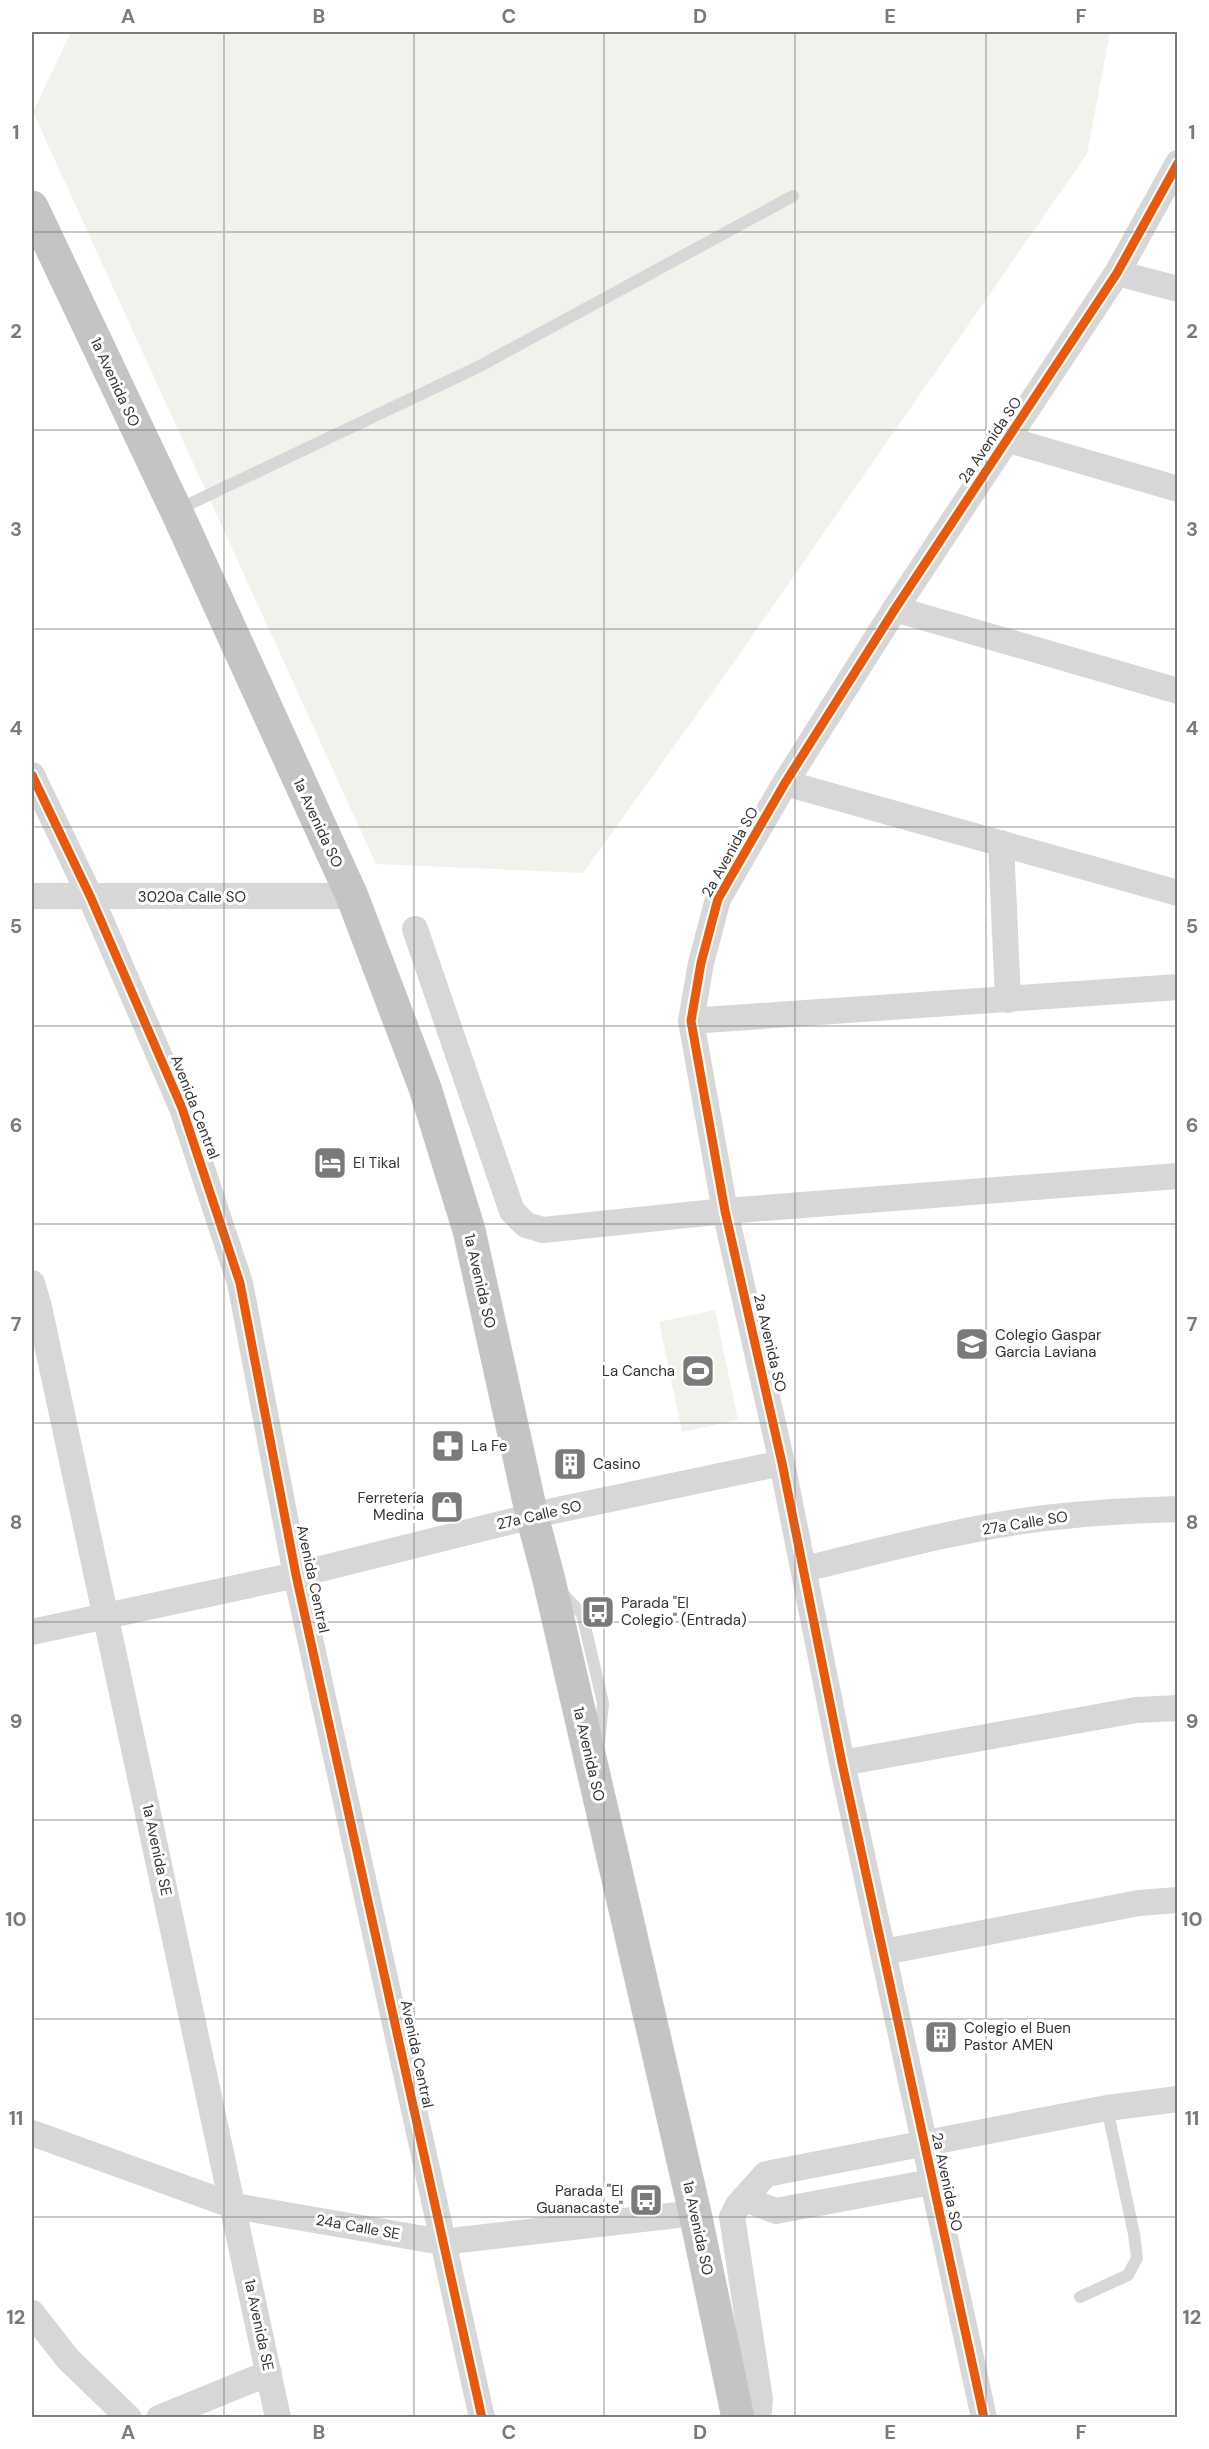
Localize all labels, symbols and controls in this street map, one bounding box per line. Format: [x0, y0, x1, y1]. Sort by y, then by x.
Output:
text: A [121, 3, 135, 29]
text: B [313, 3, 325, 29]
text: C [502, 3, 516, 29]
text: D [693, 3, 707, 29]
text: E [884, 3, 896, 29]
text: F [1075, 3, 1087, 29]
text: 1 [12, 119, 20, 145]
text: 1 [1188, 119, 1196, 145]
text: 2 [10, 318, 22, 344]
text: 2 [1186, 318, 1198, 344]
street label: 1a Avenida SO [86, 334, 144, 430]
street label: 2a Avenida SO [954, 393, 1026, 487]
text: 3 [10, 516, 22, 542]
text: 3 [1186, 516, 1198, 542]
text: 4 [10, 715, 23, 741]
text: 4 [1186, 715, 1199, 741]
street label: 1a Avenida SO [289, 775, 347, 871]
street label: 2a Avenida SO [697, 803, 763, 901]
street label: 3020a Calle SO [138, 887, 246, 907]
text: 5 [10, 913, 22, 939]
text: 5 [1186, 913, 1198, 939]
street label: Avenida Central [166, 1052, 224, 1162]
text: 6 [10, 1112, 22, 1138]
text: 6 [1186, 1112, 1198, 1138]
hotel icon: El Tikal [312, 1145, 348, 1181]
place label: El Tikal [353, 1153, 400, 1173]
street label: 1a Avenida SO [459, 1232, 501, 1330]
street label: 2a Avenida SO [749, 1292, 791, 1394]
text: 7 [11, 1311, 22, 1337]
text: 7 [1187, 1311, 1198, 1337]
place label: Colegio Gaspar Garcia Laviana [995, 1325, 1102, 1362]
school or university icon: Colegio Gaspar Garcia Laviana [954, 1326, 990, 1362]
sports icon: La Cancha [680, 1353, 716, 1389]
place label: La Cancha [602, 1361, 675, 1381]
pharmacy icon: La Fe [430, 1428, 466, 1464]
place label: La Fe [471, 1436, 507, 1456]
building icon: Casino [552, 1446, 588, 1482]
place label: Casino [593, 1454, 641, 1474]
place label: Ferretería Medina [357, 1488, 424, 1525]
shop icon: Ferretería Medina [429, 1489, 465, 1525]
street label: 27a Calle SO [495, 1496, 583, 1534]
street label: 27a Calle SO [981, 1506, 1069, 1540]
text: 8 [10, 1509, 22, 1535]
text: 8 [1186, 1509, 1198, 1535]
street label: Avenida Central [292, 1523, 334, 1635]
place label: Parada "El Colegio" (Entrada) [621, 1593, 746, 1630]
bus stop icon: Parada "El Colegio" (Entrada) [580, 1594, 616, 1630]
street label: 1a Avenida SO [568, 1705, 610, 1803]
text: 9 [10, 1708, 22, 1734]
text: 9 [1186, 1708, 1198, 1734]
street label: 1a Avenida SE [138, 1802, 176, 1898]
text: 10 [5, 1906, 27, 1932]
text: 10 [1181, 1906, 1203, 1932]
street label: Avenida Central [396, 1998, 438, 2110]
place label: Colegio el Buen Pastor AMEN [964, 2018, 1071, 2055]
building icon: Colegio el Buen Pastor AMEN [923, 2019, 959, 2055]
text: 11 [9, 2105, 23, 2131]
text: 11 [1185, 2105, 1199, 2131]
street label: 2a Avenida SO [927, 2131, 967, 2233]
street label: 1a Avenida SO [678, 2179, 718, 2277]
place label: Parada "El Guanacaste" [536, 2181, 623, 2218]
bus stop icon: Parada "El Guanacaste" [628, 2182, 664, 2218]
street label: 24a Calle SE [314, 2210, 402, 2244]
street label: 1a Avenida SE [240, 2277, 278, 2373]
text: 12 [7, 2304, 25, 2330]
text: 12 [1183, 2304, 1201, 2330]
text: A [121, 2419, 135, 2445]
text: B [313, 2419, 325, 2445]
text: C [502, 2419, 516, 2445]
text: D [693, 2419, 707, 2445]
text: E [884, 2419, 896, 2445]
text: F [1075, 2419, 1087, 2445]

